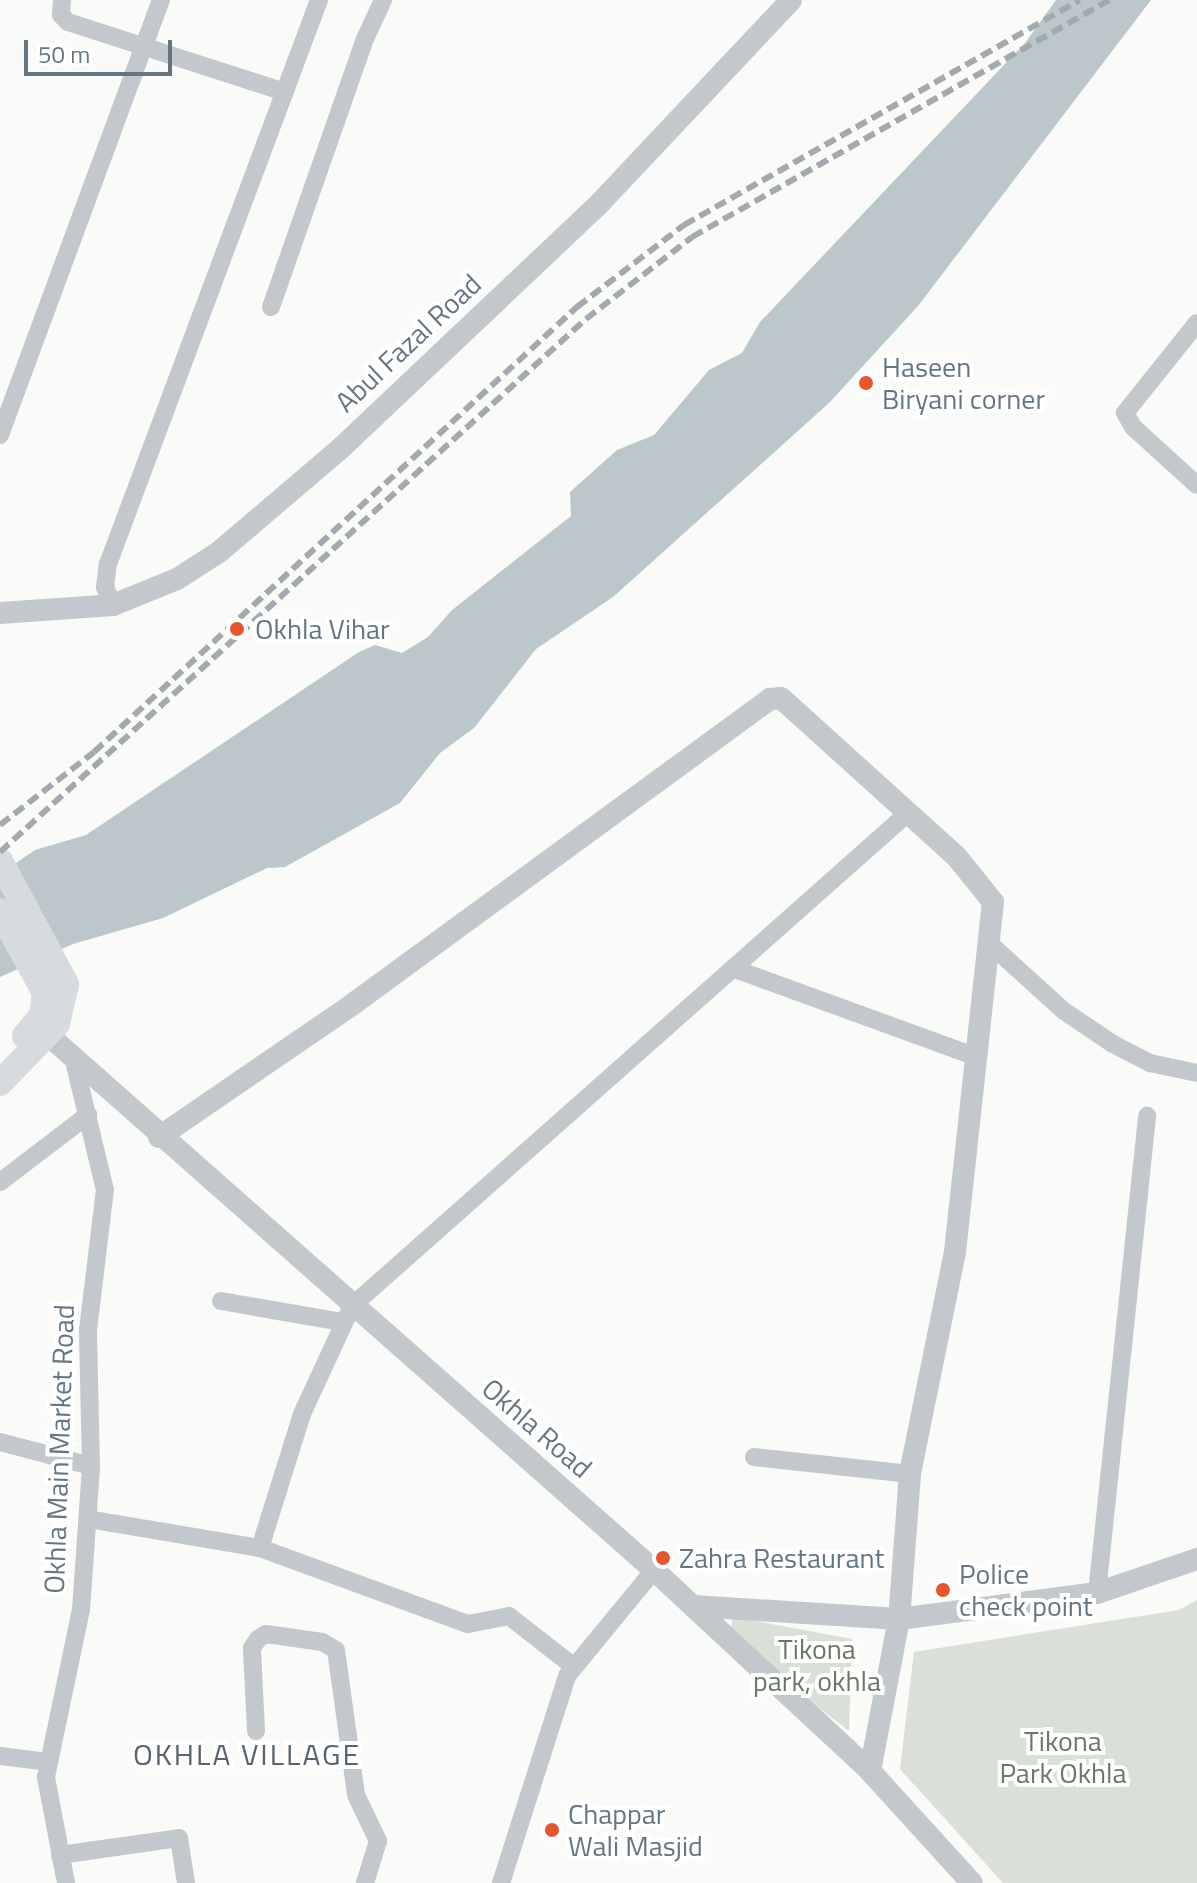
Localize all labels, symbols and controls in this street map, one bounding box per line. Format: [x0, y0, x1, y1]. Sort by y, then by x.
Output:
scale bar [28, 24, 176, 74]
text: 50 m [38, 36, 90, 72]
street label: Abul Fazal Road [328, 267, 488, 419]
place label: Haseen Biryani corner [882, 350, 1045, 416]
marker: Haseen Biryani corner [857, 374, 875, 392]
place label: Okhla Vihar [255, 612, 390, 646]
marker: Okhla Vihar [226, 618, 248, 640]
street label: Okhla Main Market Road [37, 1304, 81, 1594]
street label: Okhla Road [475, 1371, 599, 1485]
place label: Zahra Restaurant [679, 1541, 884, 1575]
marker: Zahra Restaurant [654, 1549, 672, 1567]
place label: Police check point [959, 1557, 1093, 1623]
marker: Police check point [934, 1581, 952, 1599]
park label: Tikona park, okhla [753, 1632, 881, 1698]
park label: Tikona Park Okhla [999, 1724, 1127, 1790]
district label: OKHLA VILLAGE [133, 1736, 361, 1772]
place label: Chappar Wali Masjid [568, 1797, 703, 1863]
marker: Chappar Wali Masjid [543, 1821, 561, 1839]

